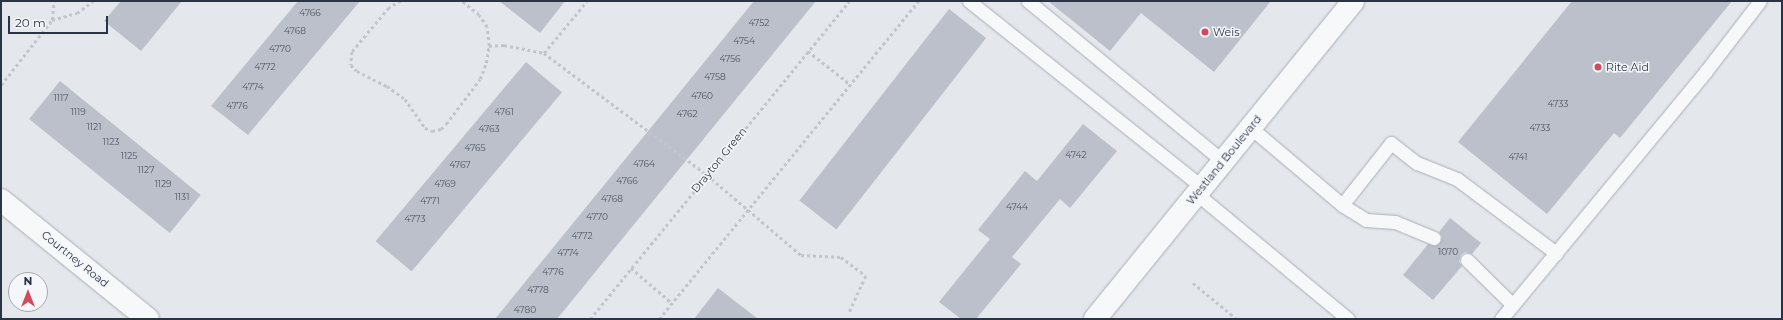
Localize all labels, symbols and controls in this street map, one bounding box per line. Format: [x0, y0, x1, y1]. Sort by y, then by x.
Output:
scale bar [10, 8, 110, 34]
house number: 4766 [299, 8, 321, 18]
text: 20 m [15, 15, 46, 30]
house number: 4752 [749, 18, 769, 28]
place label: Weis [1213, 25, 1240, 39]
house number: 4768 [284, 26, 306, 36]
marker: Weis [1200, 27, 1210, 37]
house number: 4754 [733, 36, 755, 46]
house number: 4770 [269, 44, 291, 54]
house number: 4756 [719, 54, 741, 64]
place label: Rite Aid [1606, 60, 1649, 74]
house number: 4772 [254, 62, 276, 72]
marker: Rite Aid [1593, 62, 1603, 72]
house number: 4758 [704, 72, 726, 82]
house number: 4774 [242, 82, 264, 92]
house number: 4760 [691, 91, 713, 101]
house number: 1117 [53, 93, 69, 103]
house number: 4733 [1548, 99, 1568, 109]
house number: 4776 [226, 101, 248, 111]
house number: 1119 [70, 107, 86, 117]
house number: 4761 [494, 107, 514, 117]
house number: 4762 [676, 109, 698, 119]
street label: Westland Boulevard [1184, 113, 1264, 207]
house number: 1121 [87, 122, 101, 132]
house number: 4733 [1530, 123, 1550, 133]
house number: 4763 [478, 124, 500, 134]
street label: Drayton Green [689, 125, 749, 195]
house number: 1123 [103, 137, 119, 147]
house number: 4765 [464, 143, 486, 153]
house number: 4742 [1065, 150, 1087, 160]
house number: 1125 [121, 151, 137, 161]
house number: 4741 [1508, 152, 1528, 162]
house number: 4764 [633, 159, 655, 169]
house number: 4767 [449, 160, 471, 170]
house number: 1127 [138, 165, 154, 175]
house number: 4766 [616, 176, 638, 186]
house number: 1129 [154, 179, 172, 189]
house number: 4769 [434, 179, 456, 189]
house number: 1131 [175, 192, 189, 202]
house number: 4768 [601, 194, 623, 204]
house number: 4771 [420, 196, 440, 206]
house number: 4744 [1006, 202, 1028, 212]
house number: 4770 [586, 212, 608, 222]
house number: 4773 [404, 214, 426, 224]
street label: Courtney Road [39, 228, 111, 290]
house number: 4772 [571, 231, 593, 241]
house number: 1070 [1438, 247, 1458, 257]
house number: 4774 [557, 248, 579, 258]
house number: 4776 [542, 267, 564, 277]
north arrow [8, 272, 48, 312]
text: N [24, 274, 32, 288]
house number: 4778 [527, 285, 549, 295]
house number: 4780 [514, 305, 536, 315]

